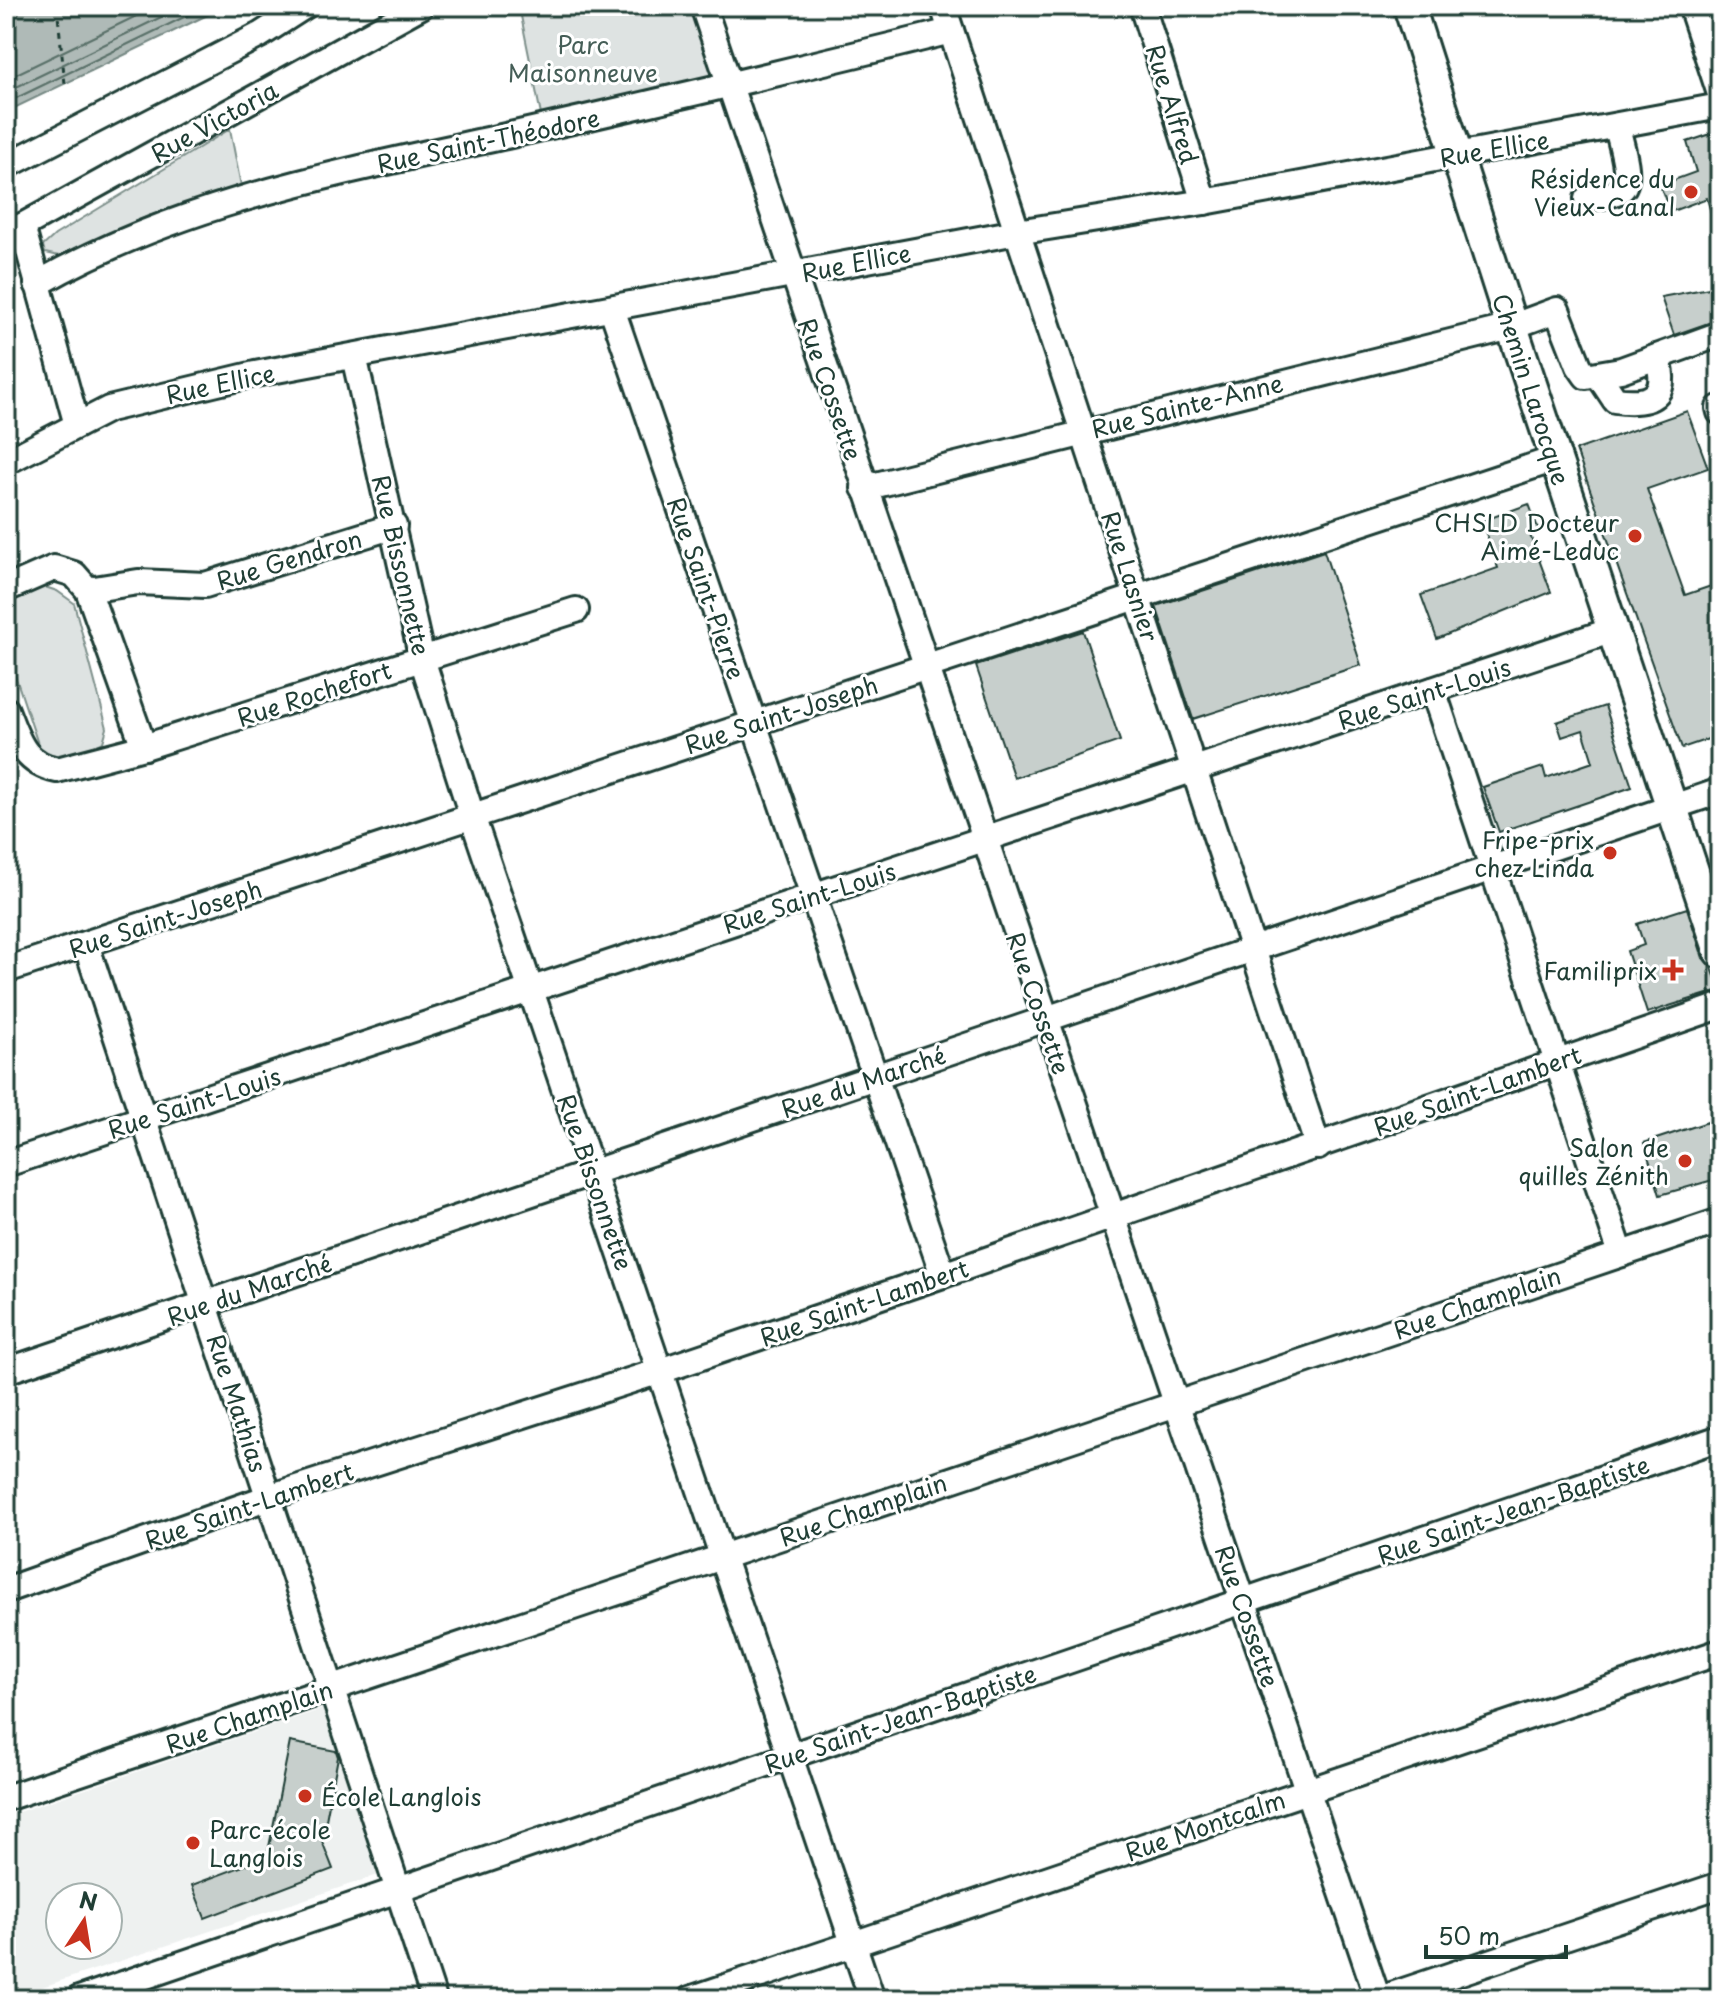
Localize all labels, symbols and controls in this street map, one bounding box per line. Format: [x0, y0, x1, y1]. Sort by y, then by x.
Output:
park label: Parc Maisonneuve [508, 26, 658, 90]
street label: Rue Alfred [1138, 40, 1208, 168]
street label: Rue Victoria [144, 71, 284, 171]
street label: Rue Saint-Théodore [373, 99, 603, 181]
street label: Rue Ellice [1437, 121, 1551, 175]
place label: Résidence du Vieux-Canal [1530, 160, 1675, 224]
marker: Résidence du Vieux-Canal [1682, 183, 1700, 201]
street label: Rue Ellice [798, 234, 914, 290]
street label: Chemin Larocque [1484, 289, 1580, 489]
street label: Rue Cossette [790, 313, 872, 465]
street label: Rue Ellice [162, 354, 278, 412]
street label: Rue Sainte-Anne [1087, 364, 1287, 446]
street label: Rue Bissonnette [364, 471, 440, 659]
street label: Rue Saint-Pierre [659, 492, 755, 684]
place label: CHSLD Docteur Aimé-Leduc [1434, 504, 1620, 568]
street label: Rue Lasnier [1093, 506, 1169, 646]
street label: Rue Gendron [212, 520, 366, 598]
marker: CHSLD Docteur Aimé-Leduc [1626, 527, 1644, 545]
street label: Rue Saint-Louis [1333, 648, 1515, 738]
street label: Rue Rochefort [232, 651, 396, 735]
street label: Rue Saint-Joseph [680, 666, 882, 762]
place label: Fripe-prix chez Linda [1475, 821, 1594, 885]
marker: Fripe-prix chez Linda [1601, 844, 1619, 862]
street label: Rue Saint-Louis [718, 852, 900, 942]
street label: Rue Saint-Joseph [64, 870, 266, 966]
street label: Rue Cossette [998, 927, 1080, 1079]
place label: Familiprix [1543, 952, 1657, 988]
marker: Familiprix [1664, 961, 1682, 979]
street label: Rue du Marché [776, 1036, 950, 1126]
street label: Rue Saint-Lambert [1368, 1036, 1586, 1144]
street label: Rue Saint-Louis [103, 1057, 285, 1147]
street label: Rue Bissonnette [549, 1089, 643, 1275]
place label: Salon de quilles Zénith [1518, 1129, 1669, 1193]
marker: Salon de quilles Zénith [1676, 1152, 1694, 1170]
street label: Rue du Marché [162, 1244, 336, 1334]
street label: Rue Saint-Lambert [755, 1249, 973, 1355]
street label: Rue Champlain [1388, 1257, 1566, 1347]
street label: Rue Mathias [199, 1329, 277, 1477]
street label: Rue Saint-Jean-Baptiste [1372, 1446, 1654, 1572]
street label: Rue Saint-Lambert [140, 1452, 358, 1558]
street label: Rue Champlain [774, 1464, 952, 1554]
street label: Rue Cossette [1207, 1540, 1289, 1692]
street label: Rue Saint-Jean-Baptiste [759, 1655, 1041, 1781]
street label: Rue Champlain [160, 1671, 338, 1761]
place label: École Langlois [321, 1778, 481, 1814]
street label: Rue Montcalm [1120, 1781, 1290, 1869]
marker: École Langlois [296, 1787, 314, 1805]
place label: Parc-école Langlois [209, 1811, 331, 1875]
marker: Parc-école Langlois [184, 1834, 202, 1852]
north arrow [44, 1881, 124, 1961]
text: N [77, 1882, 100, 1918]
scale bar [1426, 1909, 1566, 1959]
text: 50 m [1438, 1917, 1500, 1953]

